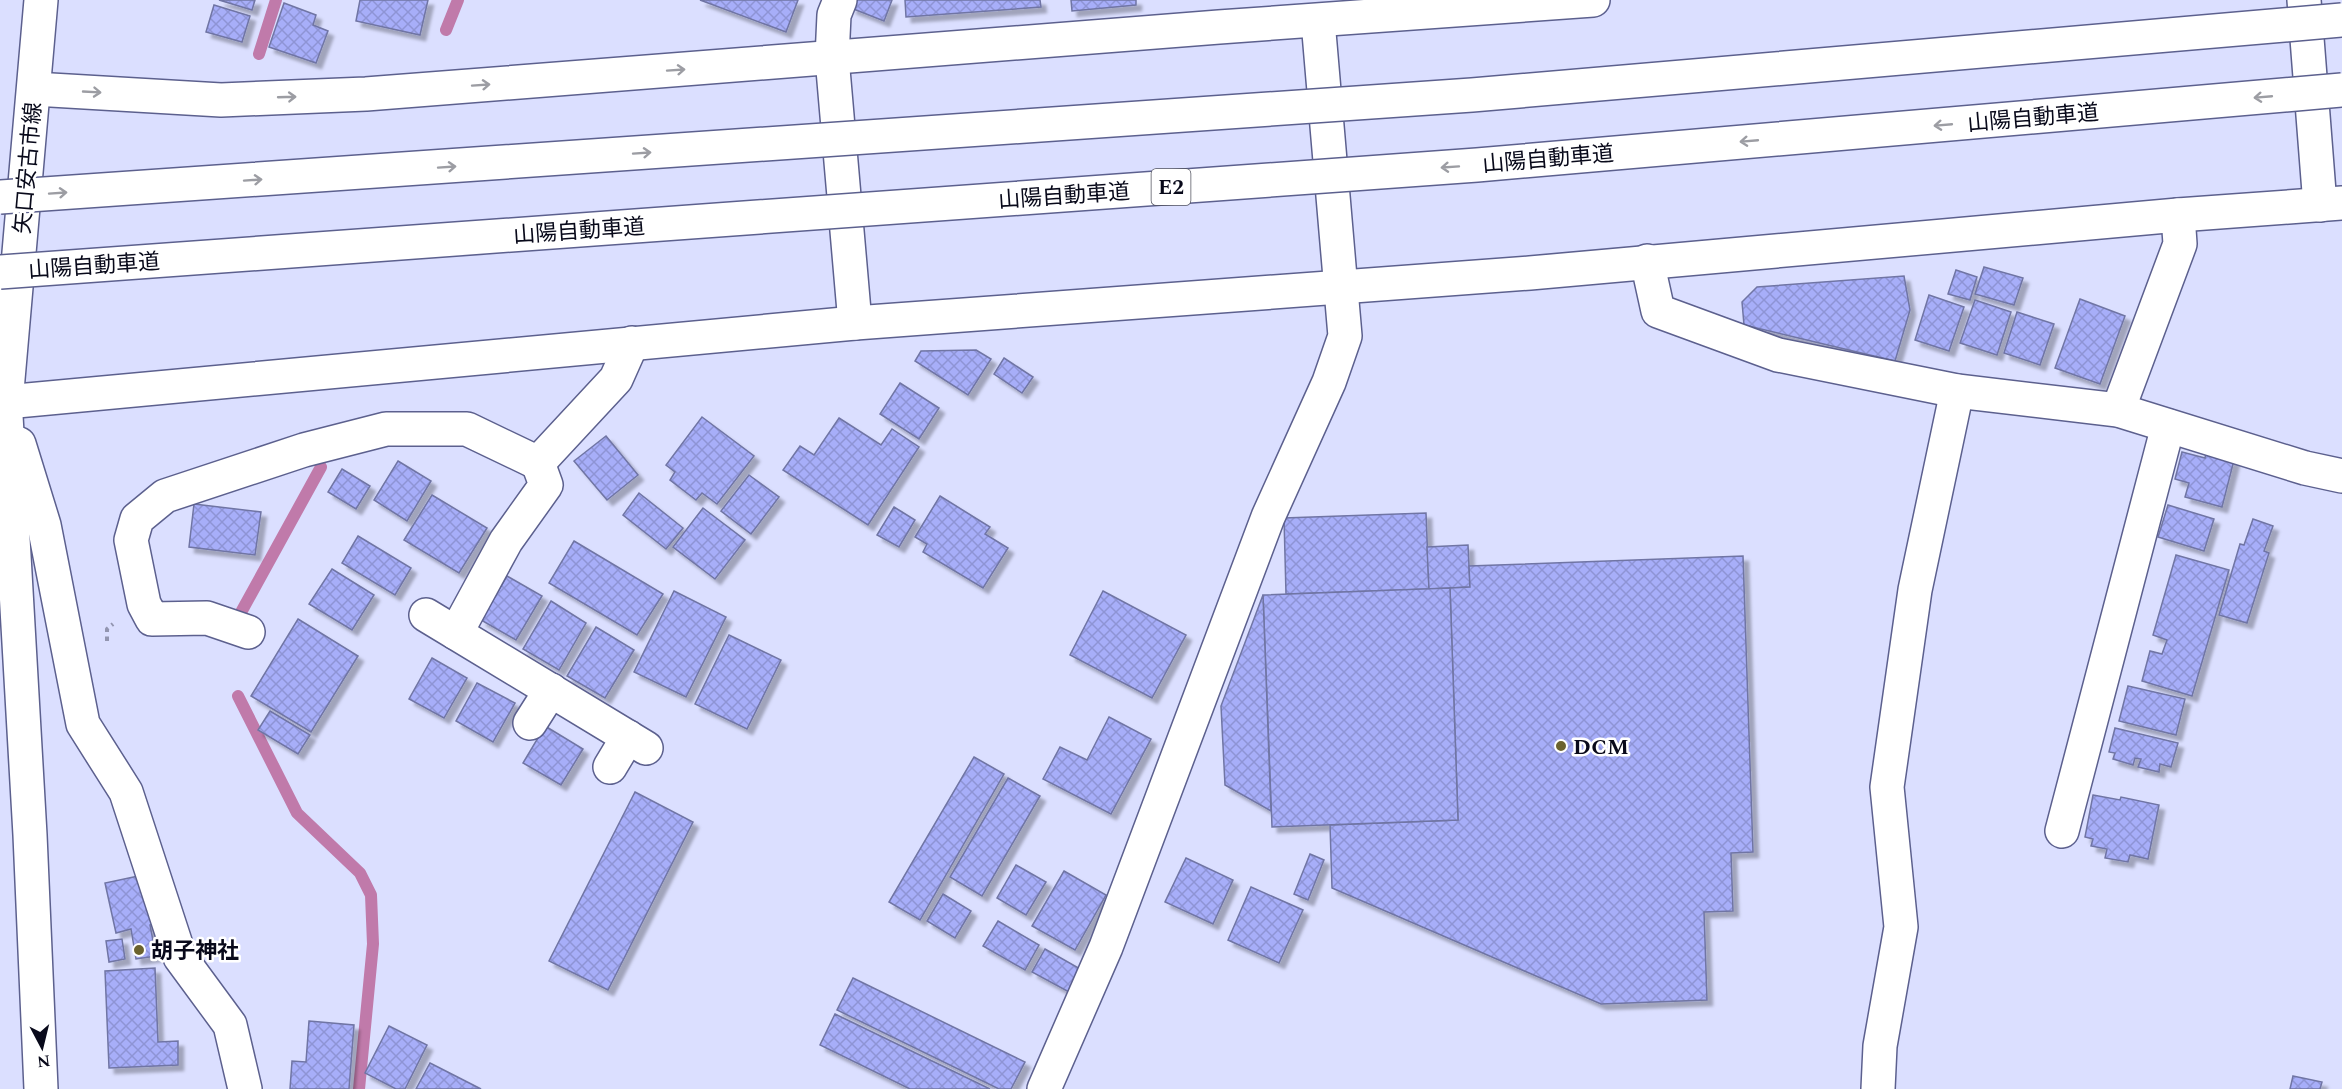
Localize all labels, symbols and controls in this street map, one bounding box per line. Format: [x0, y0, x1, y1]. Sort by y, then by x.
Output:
one-way arrow [665, 64, 685, 75]
one-way arrow [471, 79, 491, 90]
one-way arrow [82, 87, 102, 98]
one-way arrow [276, 92, 296, 103]
one-way arrow [2253, 92, 2273, 103]
street label: 山陽自動車道 [1966, 96, 2100, 141]
street label: 矢口安古市線 [6, 101, 51, 235]
one-way arrow [1934, 119, 1953, 130]
one-way arrow [1739, 136, 1759, 147]
street label: 山陽自動車道 [1481, 137, 1615, 182]
one-way arrow [632, 147, 651, 158]
one-way arrow [437, 161, 457, 172]
one-way arrow [1440, 161, 1460, 172]
road number: E2 [1152, 169, 1190, 205]
one-way arrow [242, 174, 262, 185]
street label: 山陽自動車道 [997, 175, 1131, 218]
one-way arrow [48, 188, 68, 199]
street label: 山陽自動車道 [512, 210, 646, 253]
street label: 山陽自動車道 [27, 245, 161, 288]
place label: DCM [1573, 731, 1629, 764]
marker: DCM [1554, 739, 1568, 753]
place label: 胡子神社 [151, 935, 239, 968]
marker: 胡子神社 [132, 943, 146, 957]
north arrow [12, 1017, 72, 1077]
text: N [36, 1048, 52, 1074]

